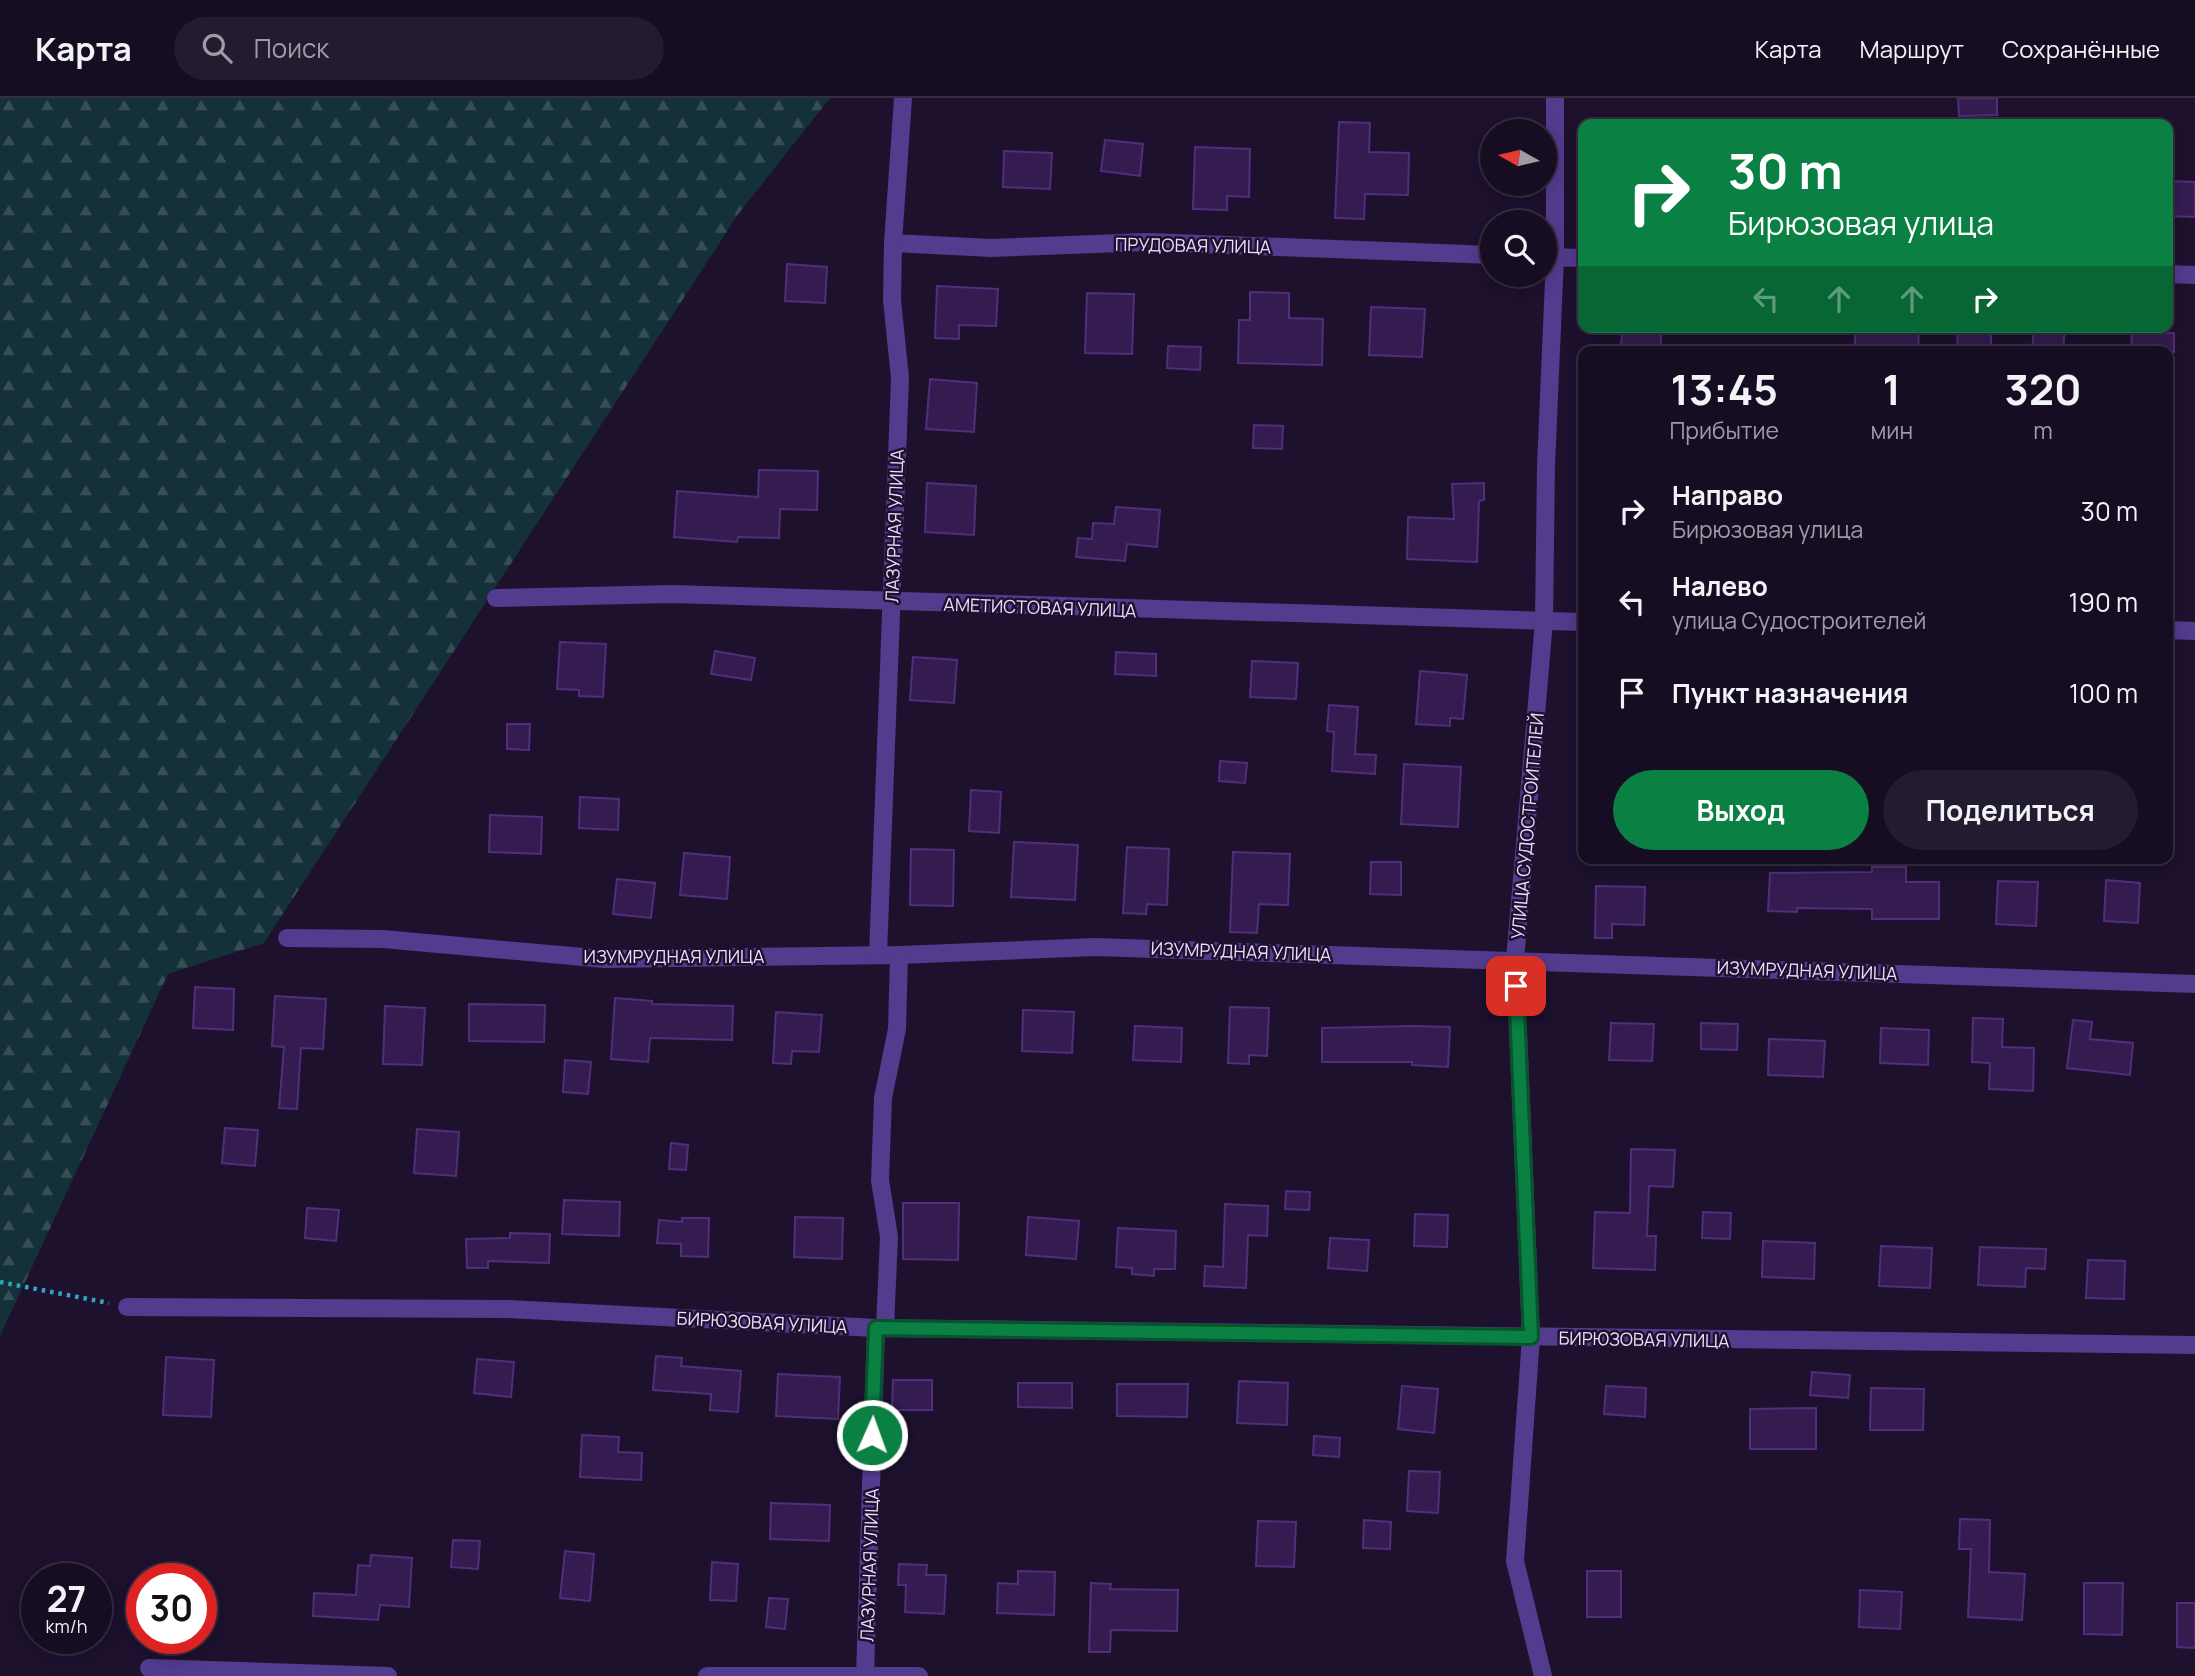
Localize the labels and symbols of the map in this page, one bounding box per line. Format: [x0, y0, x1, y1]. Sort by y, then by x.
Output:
north arrow [1480, 119, 1558, 196]
street label: ПРУДОВАЯ УЛИЦА [1115, 232, 1272, 258]
street label: ЛАЗУРНАЯ УЛИЦА [879, 448, 909, 603]
street label: АМЕТИСТОВАЯ УЛИЦА [943, 592, 1137, 622]
street label: УЛИЦА СУДОСТРОИТЕЛЕЙ [1505, 712, 1549, 940]
street label: ИЗУМРУДНАЯ УЛИЦА [1150, 936, 1332, 966]
street label: ИЗУМРУДНАЯ УЛИЦА [584, 944, 765, 968]
street label: ИЗУМРУДНАЯ УЛИЦА [1716, 955, 1898, 985]
pin [1486, 956, 1546, 1016]
street label: БИРЮЗОВАЯ УЛИЦА [676, 1306, 849, 1338]
street label: БИРЮЗОВАЯ УЛИЦА [1558, 1326, 1730, 1352]
position arrow [835, 1398, 909, 1472]
street label: ЛАЗУРНАЯ УЛИЦА [854, 1487, 884, 1642]
speed limit sign: 30 [126, 1563, 217, 1654]

